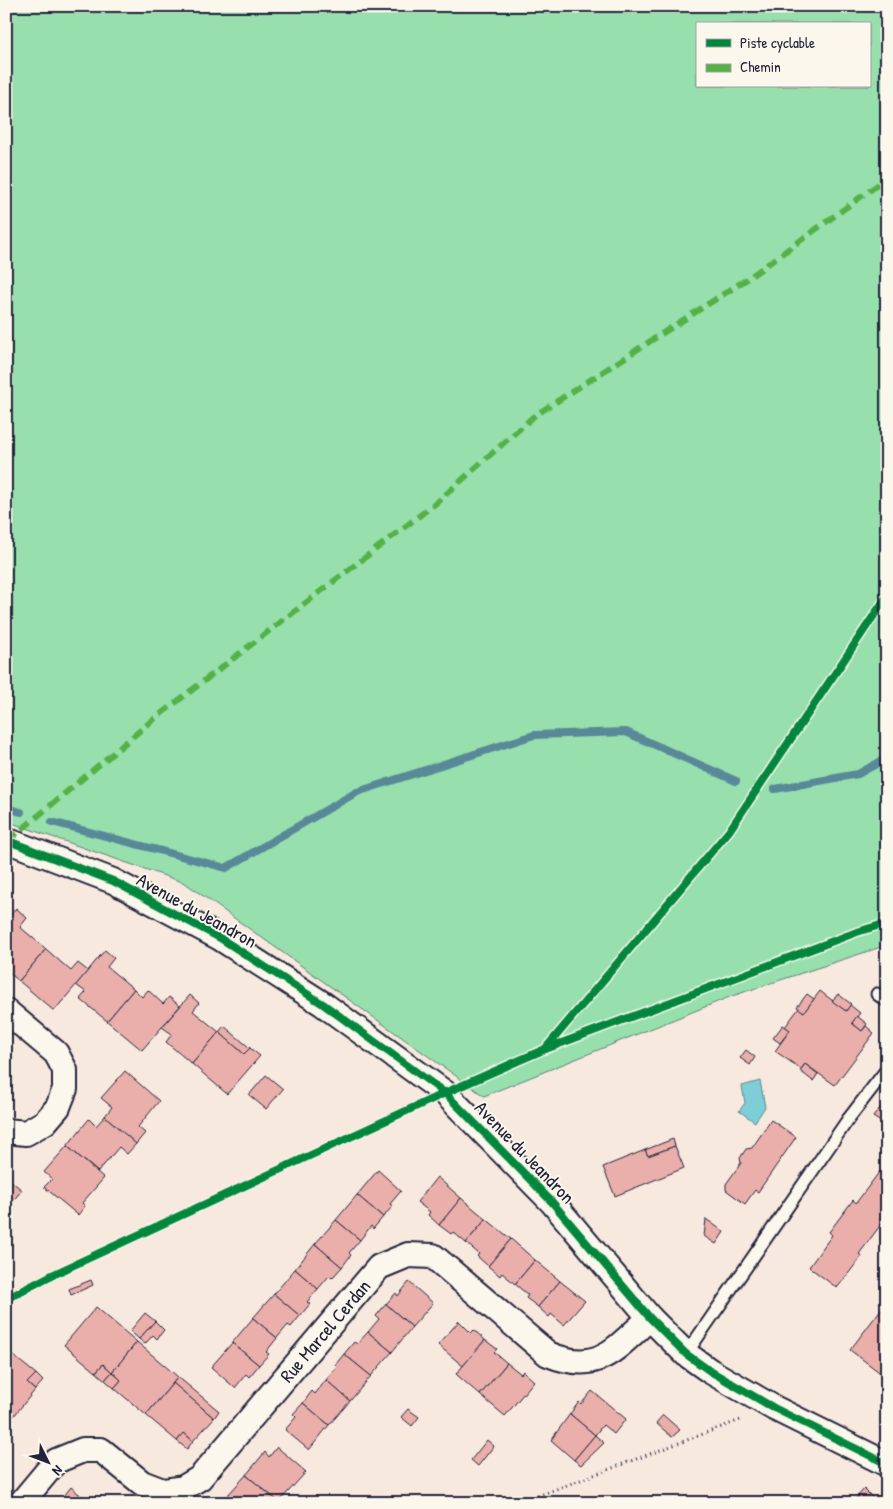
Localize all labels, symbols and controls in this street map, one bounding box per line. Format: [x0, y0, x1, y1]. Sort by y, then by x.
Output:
legend [696, 22, 870, 88]
text: Piste cyclable [740, 32, 815, 53]
text: Chemin [740, 56, 781, 77]
street label: Avenue du Jeandron [132, 866, 262, 954]
street label: Avenue du Jeandron [469, 1095, 581, 1209]
street label: Rue Marcel Cerdan [274, 1274, 376, 1388]
north arrow [22, 1436, 72, 1486]
text: N [48, 1462, 68, 1481]

